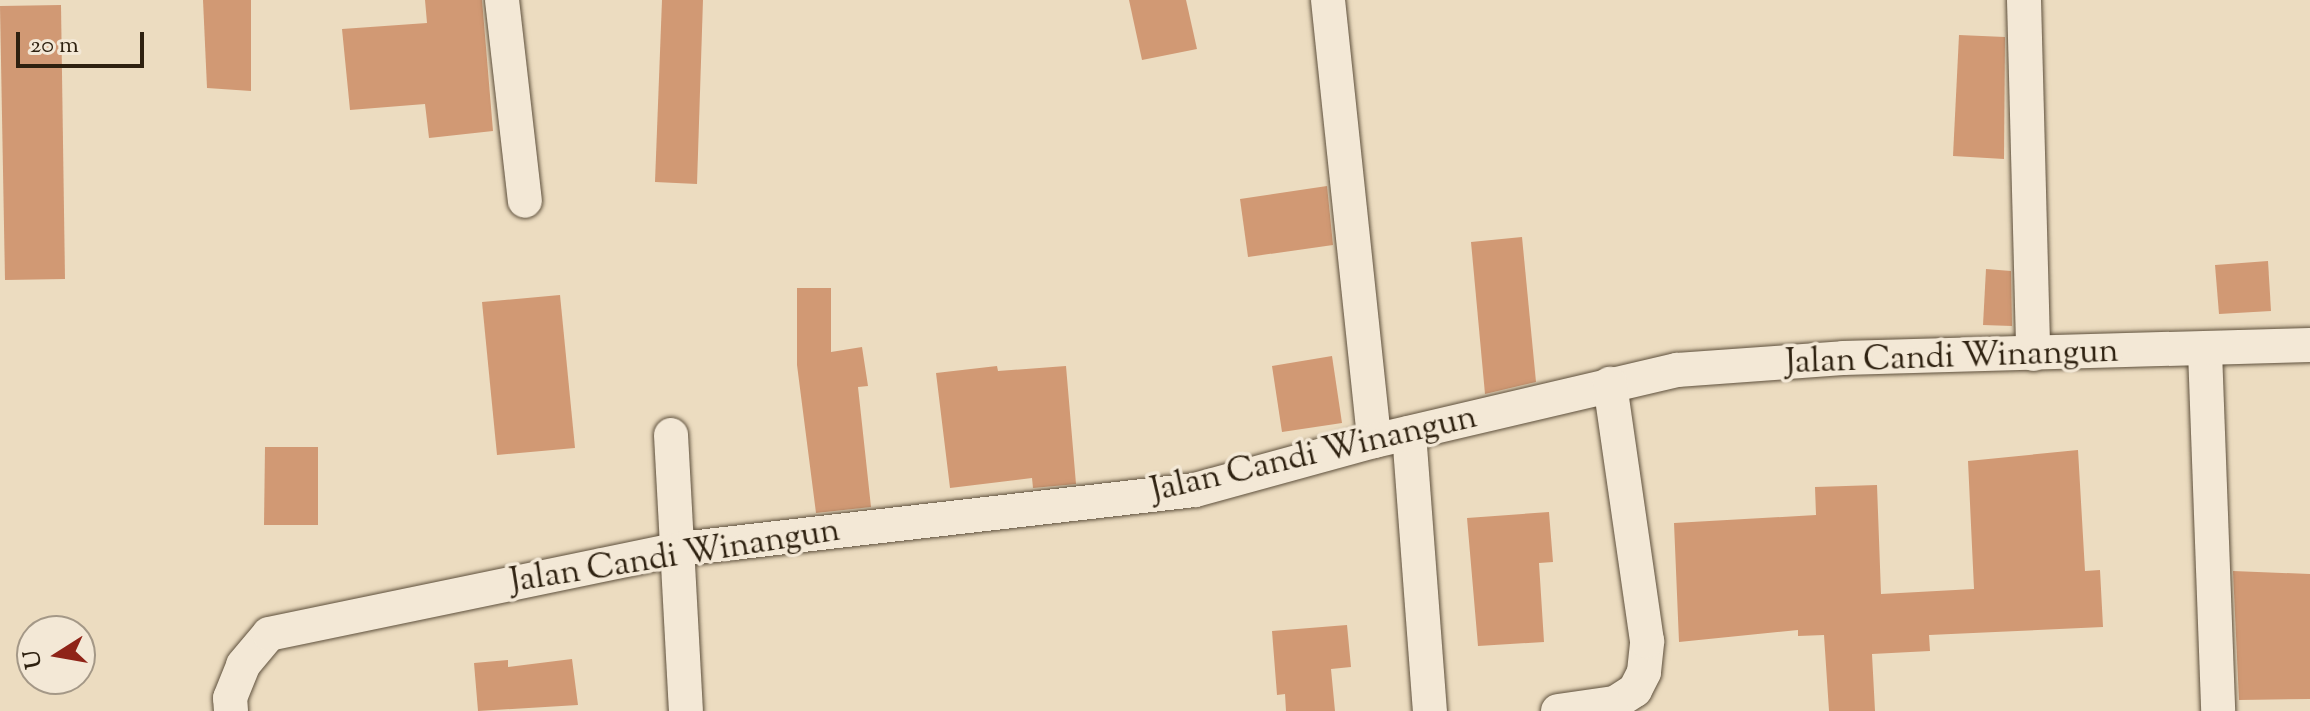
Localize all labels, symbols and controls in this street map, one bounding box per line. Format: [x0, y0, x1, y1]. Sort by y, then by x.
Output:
scale bar [20, 16, 148, 66]
text: 20 m [30, 29, 79, 63]
street label: Jalan Candi Winangun [1785, 332, 2119, 384]
street label: Jalan Candi Winangun [1147, 398, 1481, 512]
street label: Jalan Candi Winangun [507, 511, 843, 603]
north arrow [16, 615, 96, 695]
text: U [17, 647, 52, 671]

